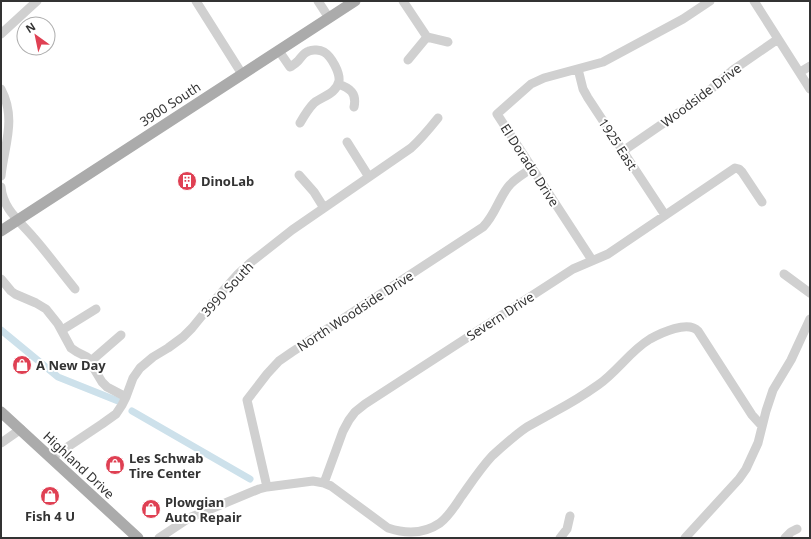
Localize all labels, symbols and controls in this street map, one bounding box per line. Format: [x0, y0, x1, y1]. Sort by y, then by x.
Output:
north arrow [16, 16, 56, 56]
text: N [22, 18, 38, 36]
street label: Woodside Drive [657, 59, 745, 131]
street label: 3900 South [136, 78, 204, 130]
street label: 1925 East [594, 115, 642, 174]
street label: El Dorado Drive [497, 120, 563, 210]
building icon: DinoLab [176, 170, 198, 192]
place label: DinoLab [201, 172, 254, 190]
street label: 3990 South [197, 258, 257, 320]
street label: North Woodside Drive [293, 267, 417, 355]
street label: Severn Drive [463, 287, 537, 345]
shop icon: A New Day [11, 354, 33, 376]
place label: A New Day [36, 356, 106, 374]
street label: Highland Drive [39, 427, 119, 503]
place label: Les Schwab Tire Center [129, 449, 203, 482]
shop icon: Les Schwab Tire Center [104, 454, 126, 476]
shop icon: Fish 4 U [39, 485, 61, 507]
place label: Plowgian Auto Repair [165, 493, 242, 526]
shop icon: Plowgian Auto Repair [140, 498, 162, 520]
place label: Fish 4 U [25, 507, 75, 525]

